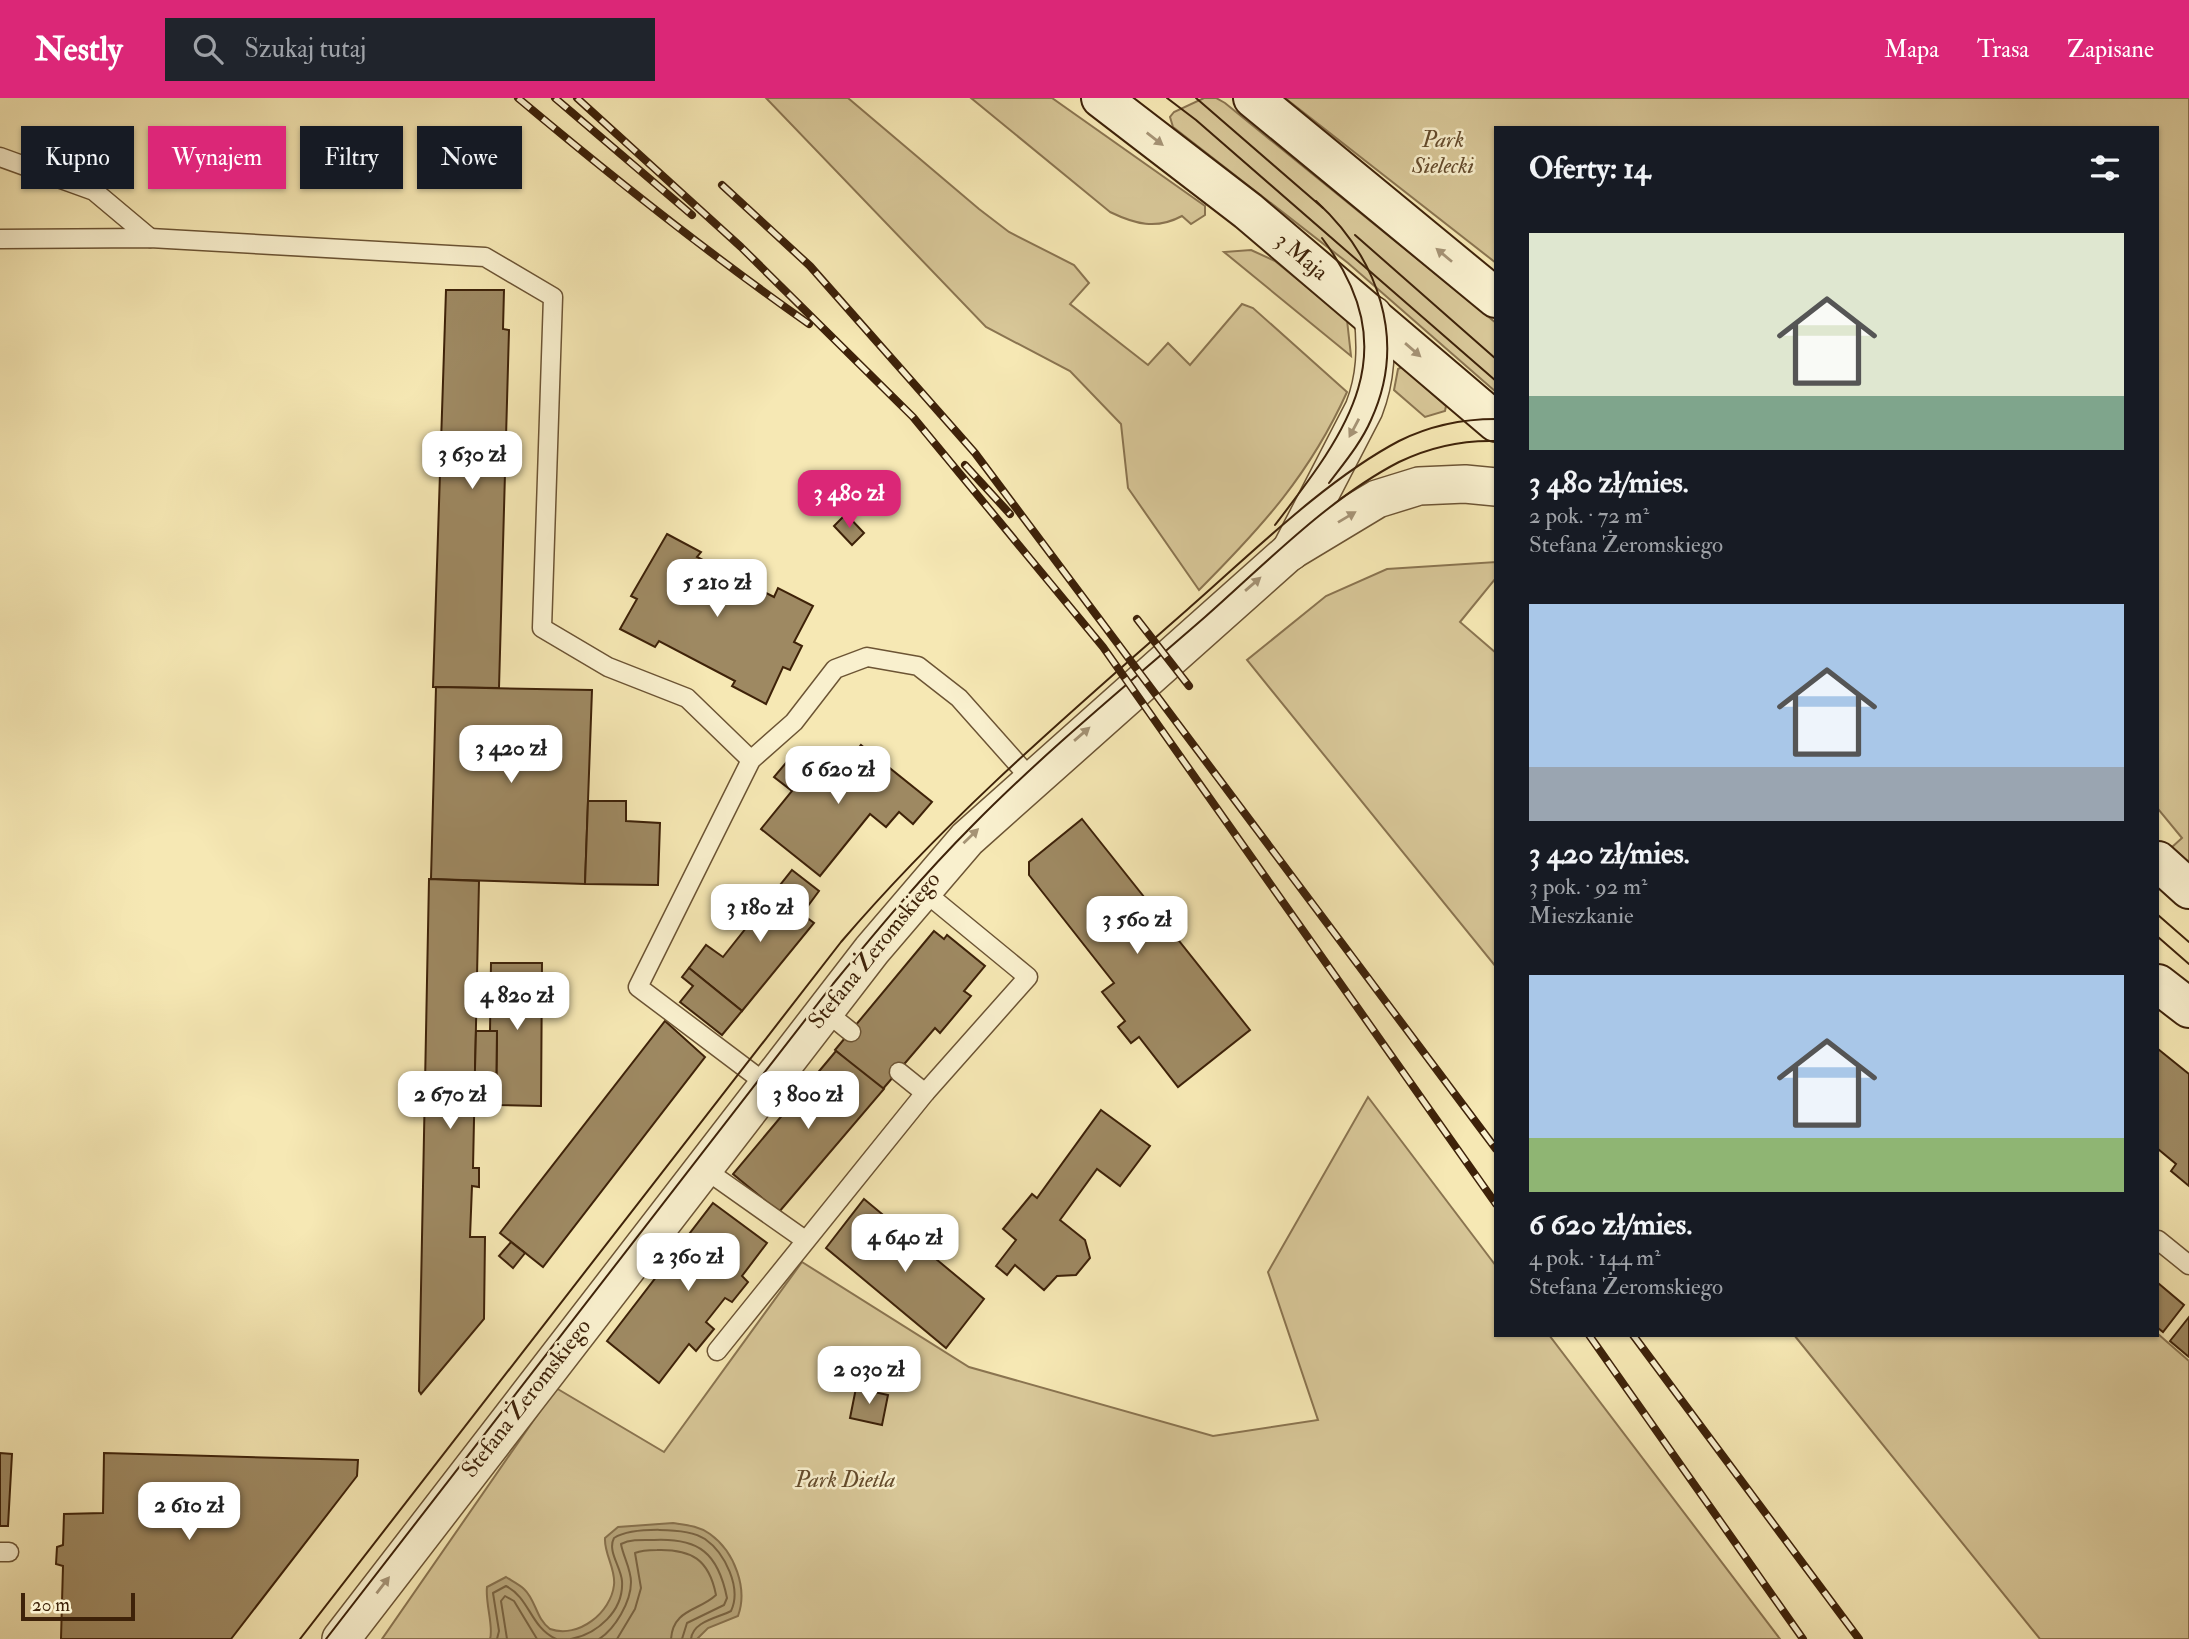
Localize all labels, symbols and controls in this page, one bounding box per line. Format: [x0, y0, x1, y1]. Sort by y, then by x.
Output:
search box [165, 18, 655, 81]
text: Nestly [35, 29, 123, 70]
icon: search [189, 30, 227, 68]
text: Szukaj tutaj [245, 33, 366, 65]
text: Mapa [1884, 34, 1939, 65]
text: Trasa [1977, 34, 2029, 65]
text: Zapisane [2067, 34, 2154, 65]
park label: Park Sielecki [1411, 125, 1474, 180]
chip: Kupno [21, 126, 134, 189]
chip: Wynajem [148, 126, 286, 189]
chip: Filtry [300, 126, 403, 189]
chip: Nowe [417, 126, 522, 189]
one-way arrow [1146, 132, 1164, 147]
icon: filters [2086, 149, 2124, 187]
text: Oferty: 14 [1529, 150, 1650, 187]
street label: 3 Maja [1270, 226, 1335, 287]
one-way arrow [1435, 248, 1452, 263]
icon: home [1764, 278, 1890, 404]
one-way arrow [1405, 342, 1422, 357]
one-way arrow [1348, 418, 1360, 438]
pin: 3 630 zł [400, 432, 544, 491]
text: 3 630 zł [438, 439, 506, 468]
text: 3 480 zł/mies. [1529, 464, 1689, 501]
pin: 3 480 zł [777, 470, 921, 530]
text: 3 480 zł [814, 478, 884, 507]
text: 2 pok. · 72 m² [1529, 501, 1649, 530]
one-way arrow [1338, 510, 1357, 523]
text: Stefana Żeromskiego [1529, 530, 1723, 559]
pin: 5 210 zł [645, 560, 789, 619]
text: 5 210 zł [683, 567, 751, 596]
one-way arrow [1244, 576, 1262, 592]
icon: home [1764, 649, 1890, 775]
pin: 3 420 zł [439, 726, 583, 785]
one-way arrow [1073, 726, 1091, 742]
text: 3 420 zł [475, 733, 547, 762]
pin: 6 620 zł [766, 746, 910, 806]
text: 6 620 zł [801, 754, 875, 783]
one-way arrow [962, 827, 979, 844]
text: 3 420 zł/mies. [1529, 835, 1690, 872]
street label: Stefana Żeromskiego [802, 865, 946, 1035]
text: 3 pok. · 92 m² [1529, 872, 1648, 901]
pin: 3 180 zł [688, 884, 832, 944]
text: 3 180 zł [727, 892, 793, 921]
pin: 3 560 zł [1065, 896, 1209, 956]
text: Mieszkanie [1529, 901, 1634, 930]
text: 3 560 zł [1103, 904, 1171, 933]
pin: 4 820 zł [445, 972, 589, 1032]
text: 4 820 zł [480, 980, 554, 1009]
icon: home [1764, 1020, 1890, 1146]
pin: 2 670 zł [378, 1072, 522, 1131]
pin: 3 800 zł [736, 1072, 880, 1131]
text: 2 670 zł [414, 1079, 486, 1108]
text: 3 800 zł [773, 1079, 843, 1108]
text: 6 620 zł/mies. [1529, 1206, 1692, 1243]
pin: 4 640 zł [833, 1214, 977, 1274]
text: 4 640 zł [868, 1222, 942, 1251]
pin: 2 360 zł [616, 1234, 760, 1293]
text: 2 360 zł [653, 1241, 723, 1270]
text: 4 pok. · 144 m² [1529, 1243, 1661, 1272]
text: Stefana Żeromskiego [1529, 1272, 1723, 1301]
street label: Stefana Żeromskiego [455, 1313, 597, 1483]
pin: 2 030 zł [797, 1346, 941, 1406]
text: 2 030 zł [834, 1354, 904, 1383]
park label: Park Dietla [794, 1465, 896, 1494]
pin: 2 610 zł [117, 1482, 261, 1542]
text: 2 610 zł [154, 1490, 224, 1519]
one-way arrow [375, 1576, 389, 1594]
scale bar [21, 1590, 135, 1622]
text: 20 m [32, 1593, 70, 1617]

